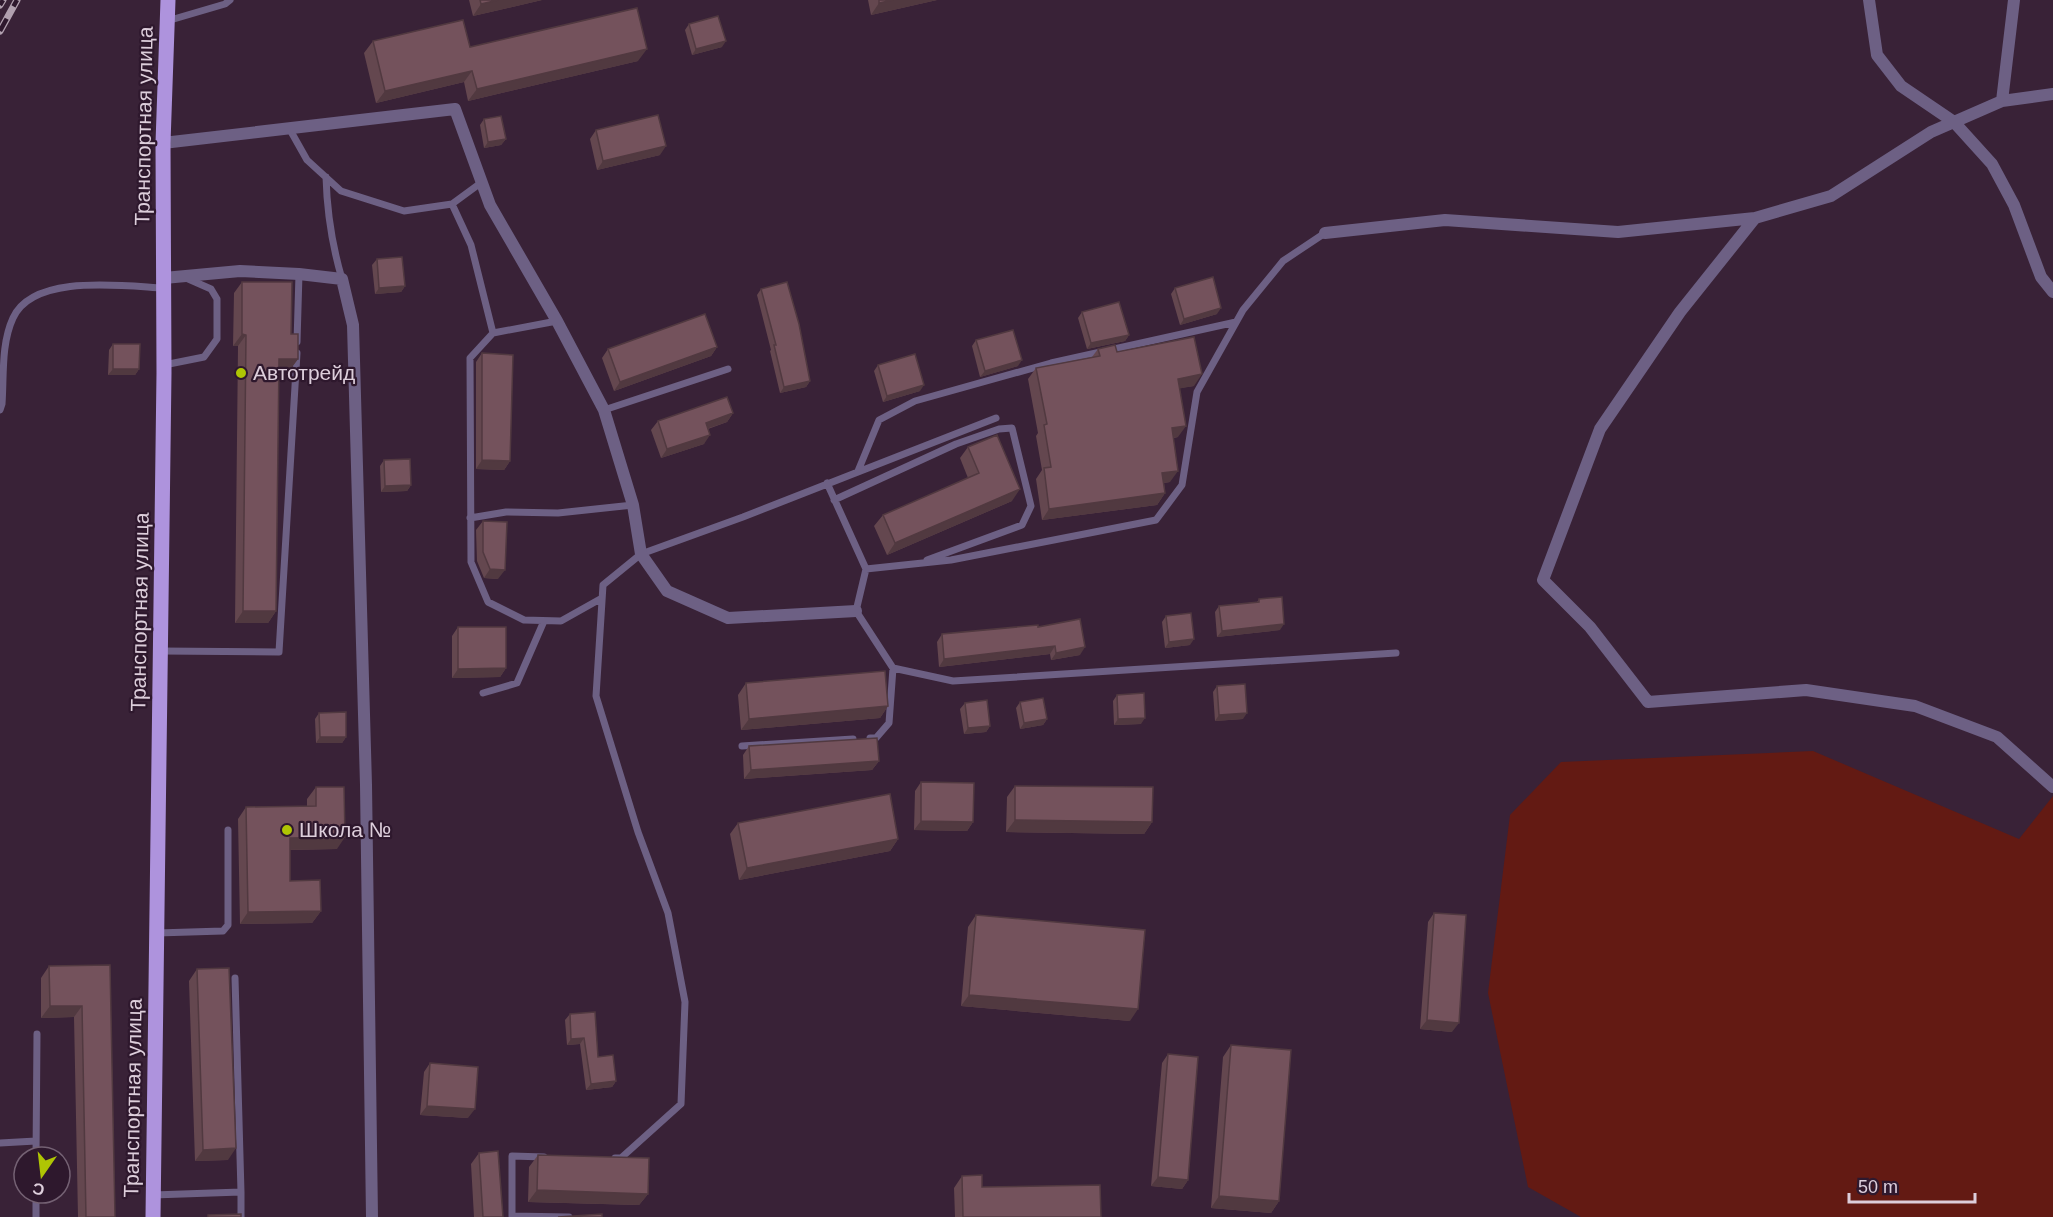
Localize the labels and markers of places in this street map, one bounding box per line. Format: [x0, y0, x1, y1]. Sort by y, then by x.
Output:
place label: Автотрейд [253, 361, 355, 384]
marker: Автотрейд [234, 366, 248, 380]
place label: Школа № [299, 818, 391, 841]
marker: Школа № [280, 823, 294, 837]

